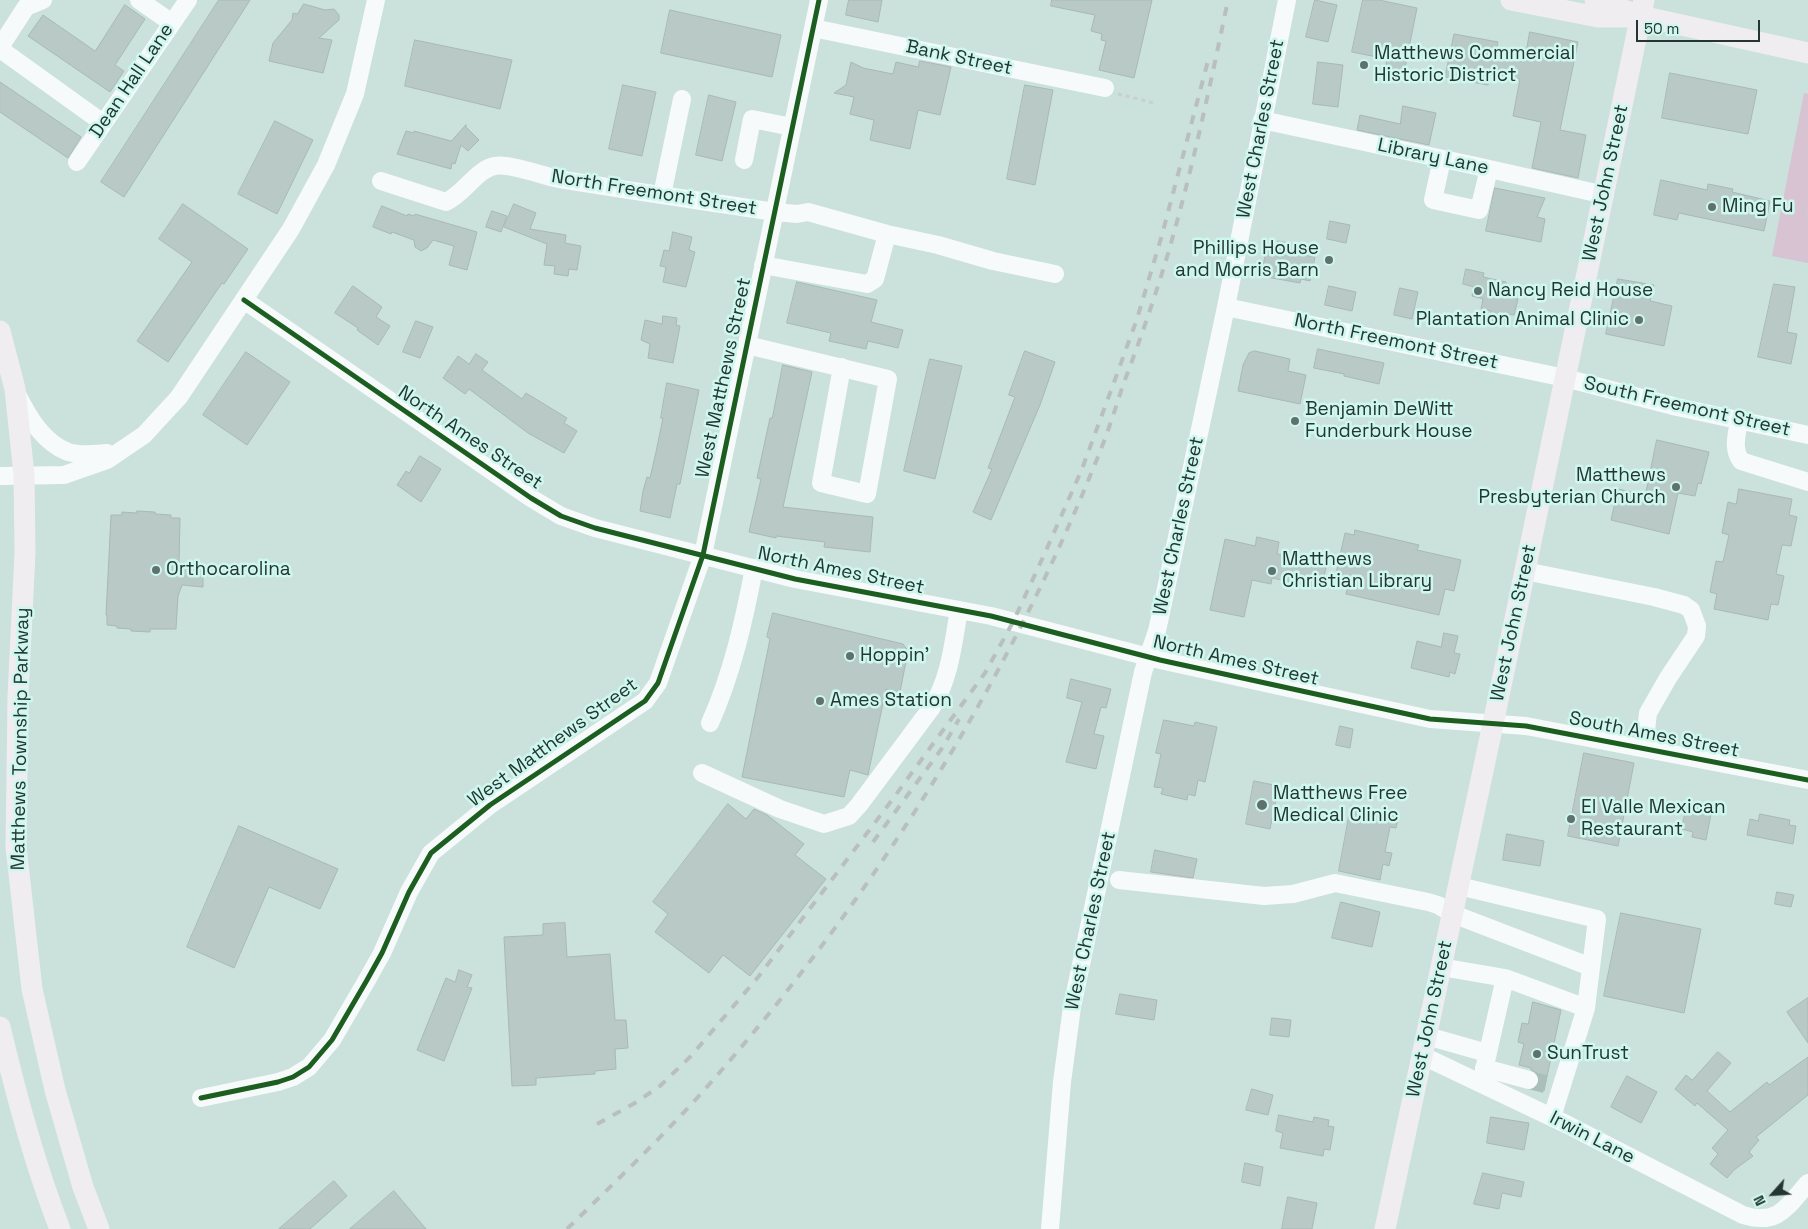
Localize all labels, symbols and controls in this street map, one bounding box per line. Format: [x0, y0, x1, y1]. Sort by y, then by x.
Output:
scale bar [1638, 10, 1762, 42]
street label: Dean Hall Lane [85, 19, 179, 143]
text: 50 m [1644, 19, 1679, 38]
street label: Bank Street [904, 36, 1014, 80]
street label: West Charles Street [1232, 38, 1290, 220]
place label: Matthews Commercial Historic District [1374, 43, 1575, 87]
marker: Matthews Commercial Historic District [1358, 59, 1370, 71]
street label: West John Street [1578, 102, 1634, 264]
street label: Library Lane [1375, 134, 1491, 180]
street label: North Freemont Street [550, 166, 758, 220]
place label: Ming Fu [1722, 196, 1794, 218]
marker: Ming Fu [1706, 201, 1718, 213]
place label: Phillips House and Morris Barn [1175, 238, 1319, 282]
marker: Phillips House and Morris Barn [1323, 254, 1335, 266]
street label: West Matthews Street [692, 276, 756, 480]
place label: Nancy Reid House [1488, 280, 1653, 302]
marker: Nancy Reid House [1472, 285, 1484, 297]
street label: North Freemont Street [1292, 309, 1500, 375]
place label: Plantation Animal Clinic [1416, 309, 1629, 331]
marker: Plantation Animal Clinic [1633, 314, 1645, 326]
street label: South Freemont Street [1582, 372, 1792, 442]
street label: North Ames Street [393, 381, 547, 495]
place label: Benjamin DeWitt Funderburk House [1305, 399, 1472, 443]
marker: Benjamin DeWitt Funderburk House [1289, 415, 1301, 427]
street label: West Charles Street [1149, 435, 1209, 617]
place label: Matthews Presbyterian Church [1479, 465, 1666, 509]
marker: Matthews Presbyterian Church [1670, 481, 1682, 493]
street label: North Ames Street [756, 542, 926, 600]
street label: West John Street [1486, 542, 1542, 704]
place label: Matthews Christian Library [1282, 549, 1432, 593]
place label: Orthocarolina [166, 559, 291, 581]
marker: Orthocarolina [150, 564, 162, 576]
marker: Matthews Christian Library [1266, 565, 1278, 577]
street label: Matthews Township Parkway [7, 607, 35, 871]
street label: North Ames Street [1151, 631, 1321, 691]
place label: Hoppin' [860, 645, 929, 667]
marker: Hoppin' [844, 650, 856, 662]
street label: West Matthews Street [464, 674, 642, 812]
place label: Ames Station [830, 690, 952, 712]
marker: Ames Station [814, 695, 826, 707]
street label: South Ames Street [1567, 707, 1741, 763]
place label: Matthews Free Medical Clinic [1273, 783, 1408, 827]
place label: El Valle Mexican Restaurant [1581, 797, 1726, 841]
marker: Matthews Free Medical Clinic [1255, 798, 1269, 812]
marker: El Valle Mexican Restaurant [1565, 813, 1577, 825]
street label: West Charles Street [1061, 830, 1121, 1012]
street label: West John Street [1402, 938, 1458, 1100]
place label: SunTrust [1547, 1043, 1629, 1065]
marker: SunTrust [1531, 1048, 1543, 1060]
street label: Irwin Lane [1546, 1107, 1638, 1169]
north arrow [1748, 1169, 1798, 1219]
text: N [1749, 1192, 1770, 1209]

